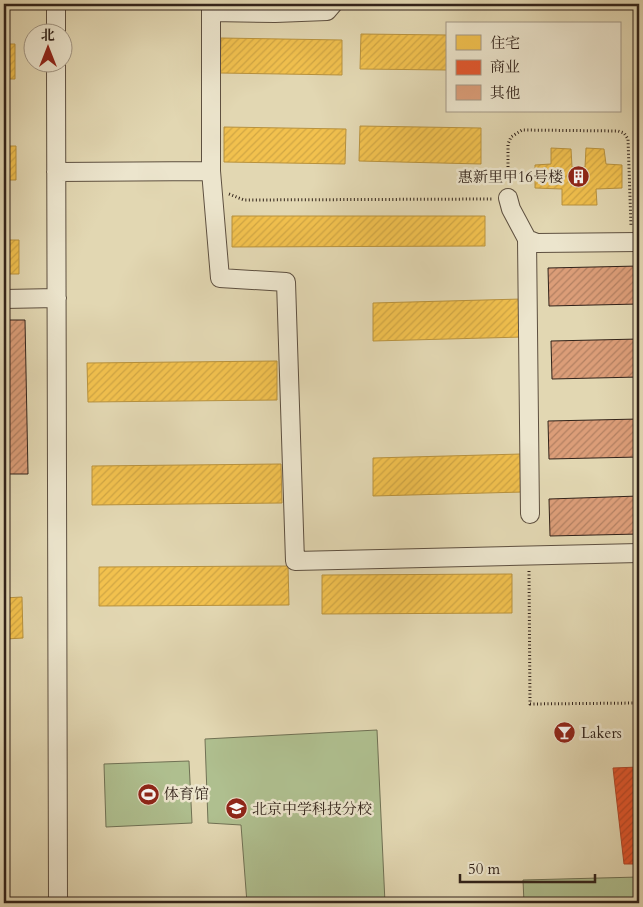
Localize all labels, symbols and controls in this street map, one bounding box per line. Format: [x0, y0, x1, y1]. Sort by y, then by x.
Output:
north arrow [22, 22, 72, 72]
legend [446, 22, 620, 112]
text: 北 [41, 26, 55, 45]
text: 住宅 [490, 33, 520, 53]
text: 商业 [490, 57, 520, 77]
text: 其他 [490, 83, 520, 103]
building icon: 惠新里甲16号楼 [567, 165, 591, 189]
place label: 惠新里甲16号楼 [458, 167, 563, 187]
bar icon: Lakers [553, 721, 577, 745]
place label: Lakers [581, 723, 622, 743]
sports icon: 体育馆 [136, 782, 160, 806]
place label: 体育馆 [164, 784, 209, 804]
school or university icon: 北京中学科技分校 [224, 797, 248, 821]
place label: 北京中学科技分校 [252, 799, 372, 819]
scale bar [460, 852, 596, 884]
text: 50 m [468, 859, 500, 879]

